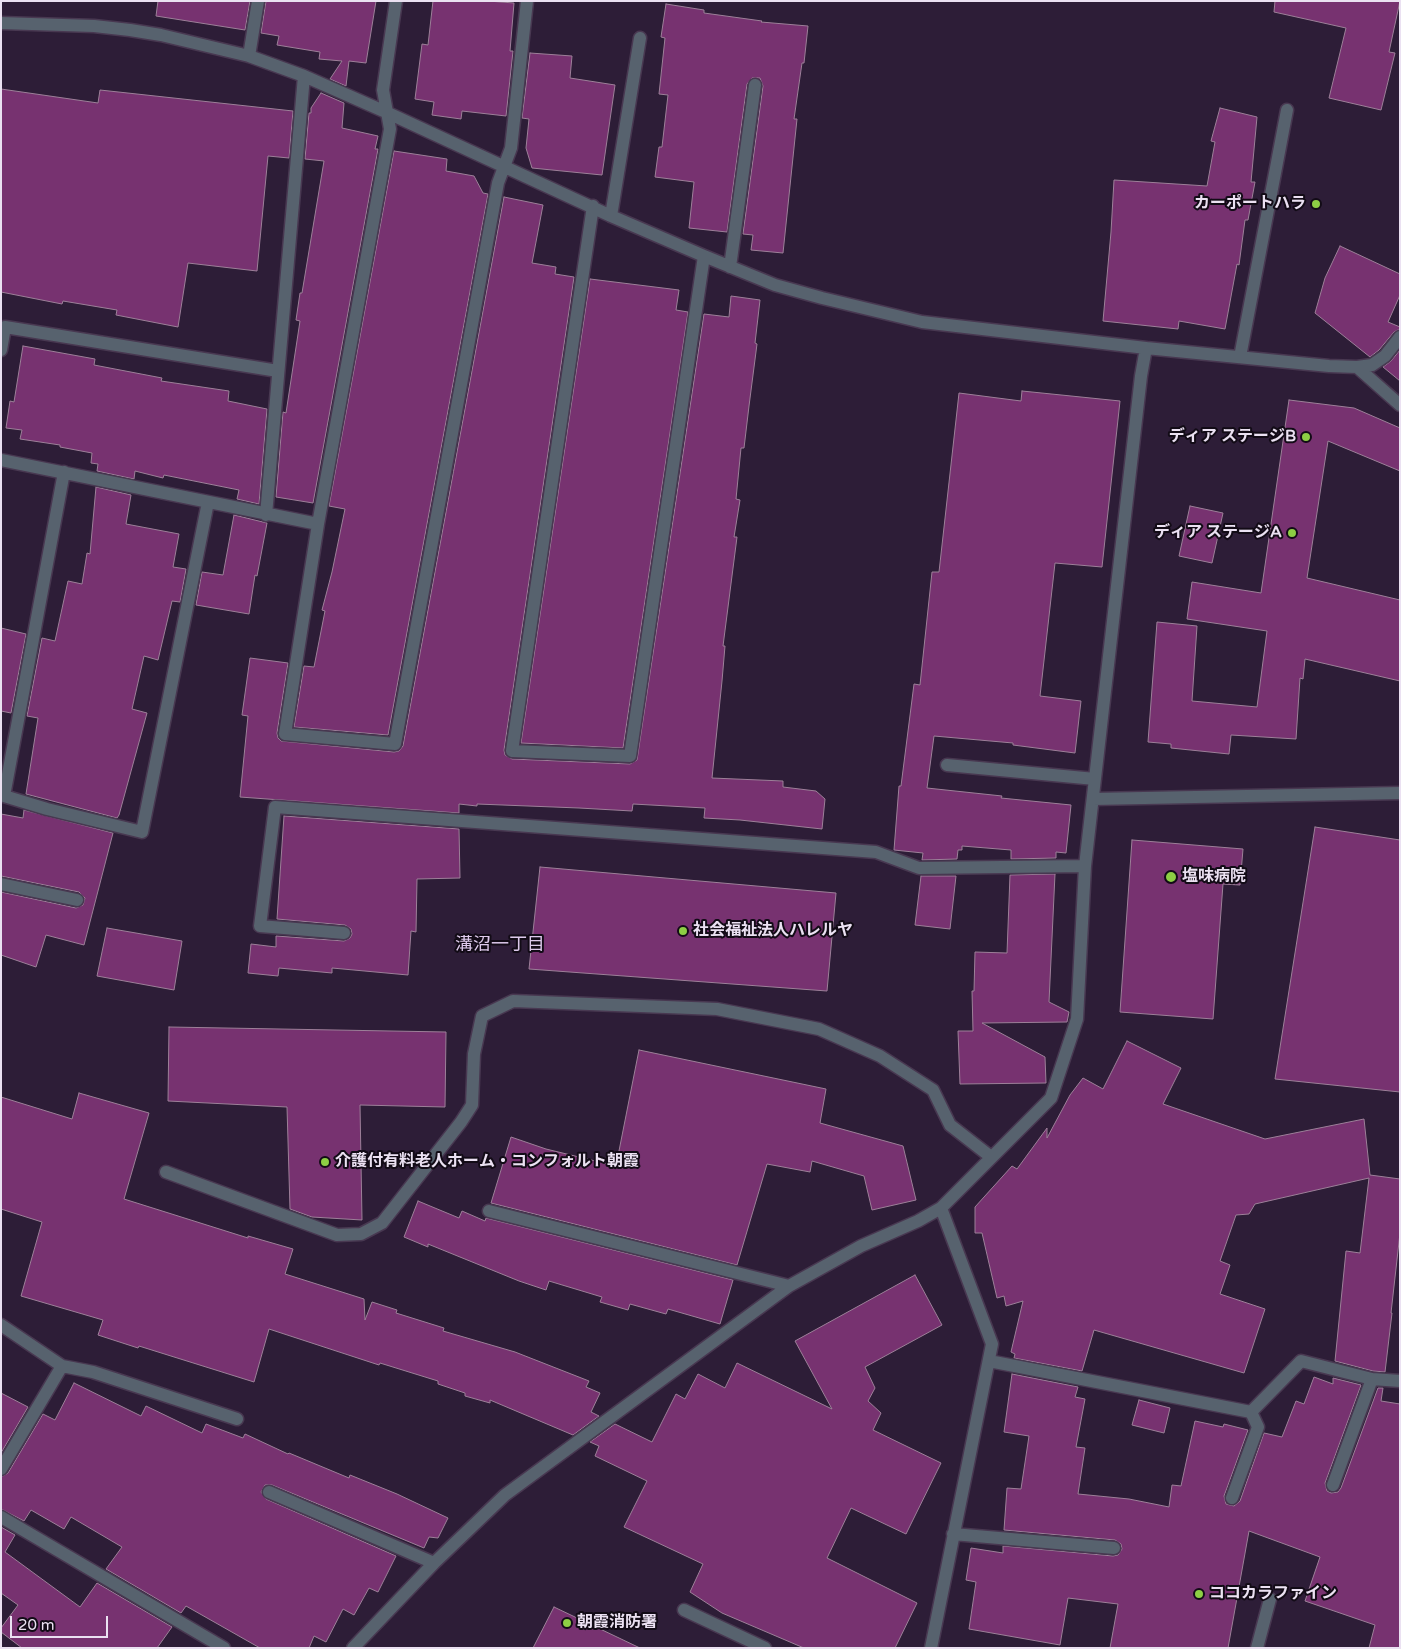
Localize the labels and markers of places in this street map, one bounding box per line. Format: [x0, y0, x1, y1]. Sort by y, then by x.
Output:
place label: カーポートハラ [1194, 194, 1306, 214]
marker: カーポートハラ [1310, 198, 1322, 210]
place label: ディア ステージB [1169, 427, 1296, 447]
marker: ディア ステージB [1300, 431, 1312, 443]
place label: ディア ステージA [1154, 523, 1282, 543]
marker: ディア ステージA [1286, 527, 1298, 539]
place label: 塩味病院 [1182, 867, 1246, 887]
marker: 塩味病院 [1164, 870, 1178, 884]
place label: 社会福祉法人ハレルヤ [693, 921, 853, 941]
marker: 社会福祉法人ハレルヤ [677, 925, 689, 937]
place label: 介護付有料老人ホーム・コンフォルト朝霞 [335, 1152, 639, 1172]
marker: 介護付有料老人ホーム・コンフォルト朝霞 [319, 1156, 331, 1168]
place label: ココカラファイン [1209, 1584, 1337, 1604]
marker: ココカラファイン [1193, 1588, 1205, 1600]
place label: 朝霞消防署 [577, 1613, 657, 1633]
marker: 朝霞消防署 [561, 1617, 573, 1629]

